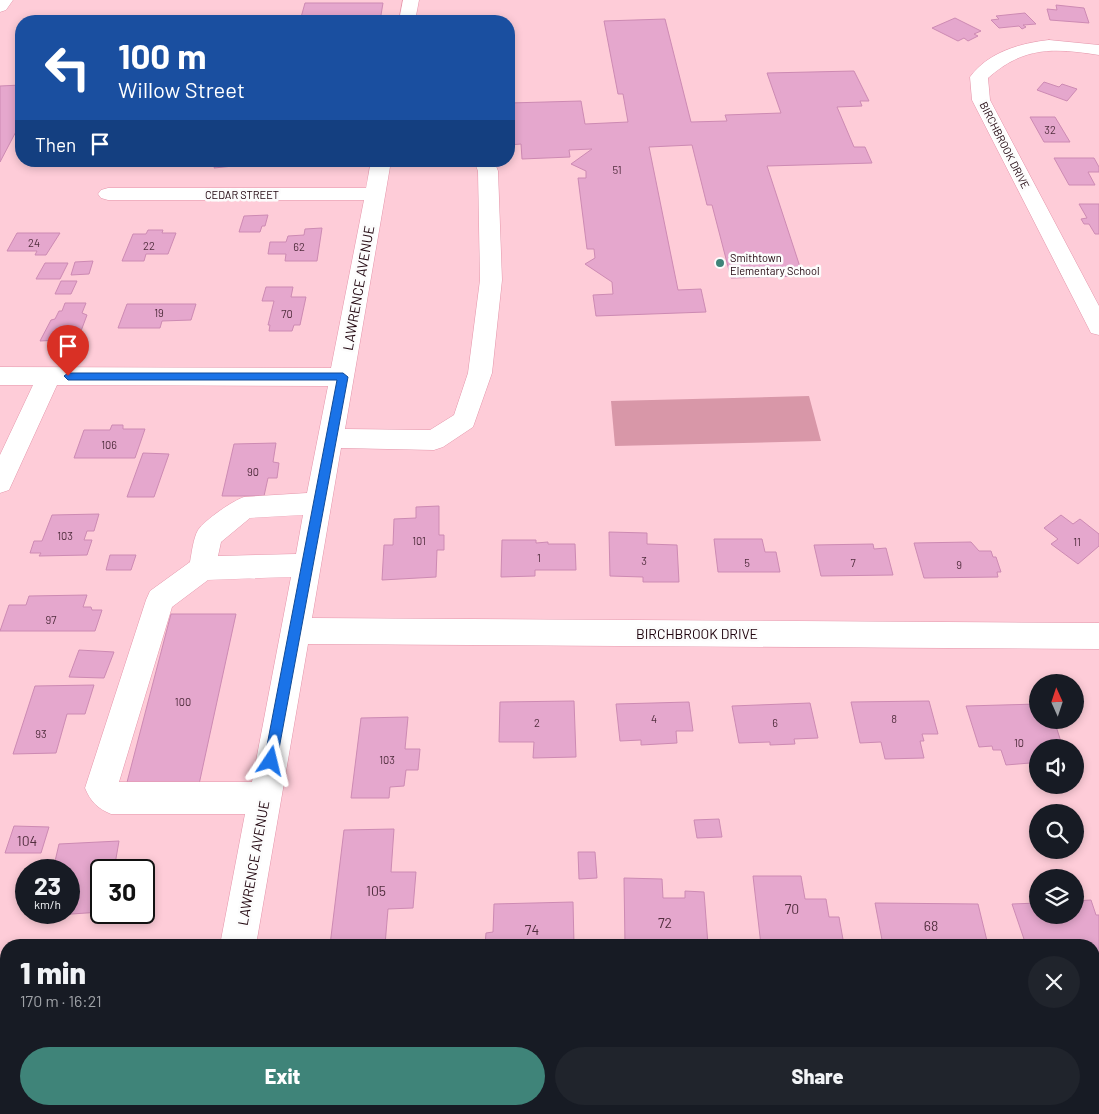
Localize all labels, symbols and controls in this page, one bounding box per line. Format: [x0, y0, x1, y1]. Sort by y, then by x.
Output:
text: 100 m [118, 34, 207, 76]
icon: left [35, 35, 100, 100]
text: Willow Street [118, 76, 245, 102]
street label: BIRCHBROOK DRIVE [977, 99, 1033, 191]
house number: 32 [1044, 123, 1056, 136]
icon: arrive [86, 130, 114, 158]
text: Then [35, 133, 76, 156]
house number: 51 [612, 163, 622, 176]
street label: CEDAR STREET [205, 188, 279, 201]
street label: LAWRENCE AVENUE [339, 224, 377, 352]
house number: 24 [28, 236, 40, 249]
house number: 22 [143, 239, 155, 252]
house number: 62 [293, 240, 305, 253]
place label: Smithtown Elementary School [730, 251, 820, 277]
marker: Smithtown Elementary School [714, 257, 726, 269]
house number: 19 [154, 306, 164, 319]
house number: 70 [281, 307, 293, 320]
pin [47, 325, 89, 376]
icon: arrive [54, 332, 82, 360]
house number: 106 [101, 438, 117, 451]
house number: 90 [247, 465, 259, 478]
house number: 103 [57, 529, 73, 542]
house number: 101 [412, 534, 426, 547]
house number: 11 [1073, 535, 1081, 548]
house number: 1 [537, 551, 541, 564]
house number: 3 [641, 554, 647, 567]
house number: 5 [744, 556, 750, 569]
house number: 7 [850, 556, 856, 569]
house number: 9 [956, 558, 962, 571]
house number: 97 [46, 613, 56, 626]
street label: BIRCHBROOK DRIVE [636, 625, 758, 642]
north arrow [1029, 674, 1084, 729]
map controls [1029, 674, 1084, 924]
house number: 100 [175, 695, 191, 708]
house number: 4 [651, 712, 657, 725]
house number: 8 [891, 712, 897, 725]
house number: 2 [534, 716, 540, 729]
house number: 6 [772, 716, 778, 729]
house number: 93 [35, 727, 47, 740]
position arrow [244, 734, 296, 786]
house number: 10 [1014, 736, 1024, 749]
button: sound [1029, 739, 1084, 794]
house number: 103 [379, 753, 395, 766]
street label: LAWRENCE AVENUE [234, 799, 272, 927]
button: search [1029, 804, 1084, 859]
house number: 104 [17, 832, 37, 849]
speed limit sign: 30 [90, 859, 155, 924]
button: layers [1029, 869, 1084, 924]
text: 23 [34, 870, 61, 900]
house number: 105 [366, 882, 386, 899]
text: km/h [34, 897, 61, 911]
house number: 70 [785, 900, 799, 917]
house number: 72 [658, 914, 672, 931]
house number: 68 [924, 917, 938, 934]
house number: 74 [525, 921, 539, 938]
text: 1 min [20, 954, 86, 990]
button: close [1028, 956, 1080, 1008]
text: 170 m · 16:21 [20, 991, 102, 1010]
button: Exit [20, 1047, 545, 1105]
button: Share [555, 1047, 1080, 1105]

